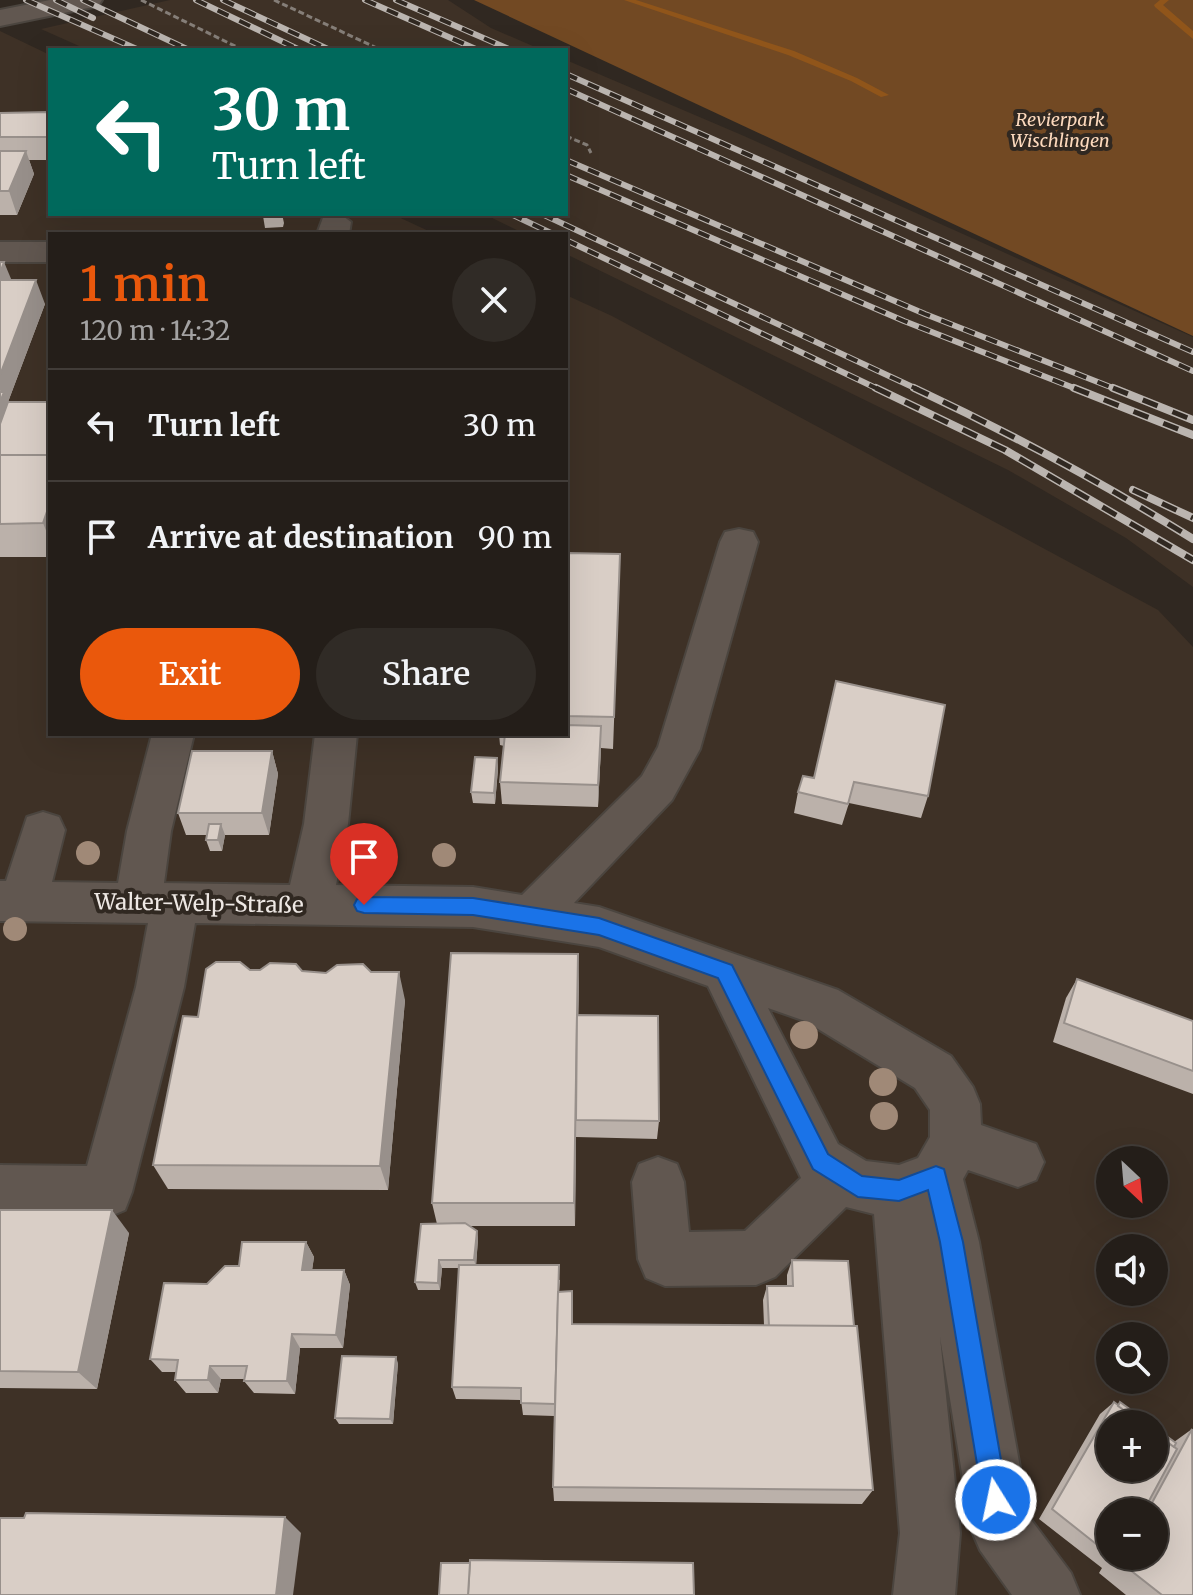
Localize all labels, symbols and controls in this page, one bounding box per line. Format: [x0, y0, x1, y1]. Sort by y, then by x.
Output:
text: 30 m [212, 75, 350, 145]
icon: left [80, 80, 184, 184]
park label: Revierpark Wischlingen [1010, 108, 1110, 152]
text: Turn left [212, 144, 366, 189]
text: 1 min [80, 254, 209, 314]
button: close [452, 258, 536, 342]
text: 120 m · 14:32 [80, 314, 230, 347]
icon: left [80, 403, 124, 447]
text: Turn left [148, 406, 280, 444]
text: 30 m [463, 406, 536, 444]
icon: arrive [80, 515, 124, 559]
text: Arrive at destination [148, 518, 454, 556]
text: 90 m [478, 518, 552, 556]
button: Exit [80, 628, 300, 720]
button: Share [316, 628, 536, 720]
pin [330, 823, 398, 905]
icon: arrive [342, 835, 386, 879]
street label: Walter-Welp-Straße [93, 887, 304, 919]
north arrow [1096, 1146, 1168, 1218]
map controls [1096, 1146, 1168, 1570]
button: sound [1096, 1234, 1168, 1306]
button: search [1096, 1322, 1168, 1394]
button: + [1096, 1410, 1168, 1482]
position arrow [954, 1458, 1038, 1542]
button: − [1096, 1498, 1168, 1570]

